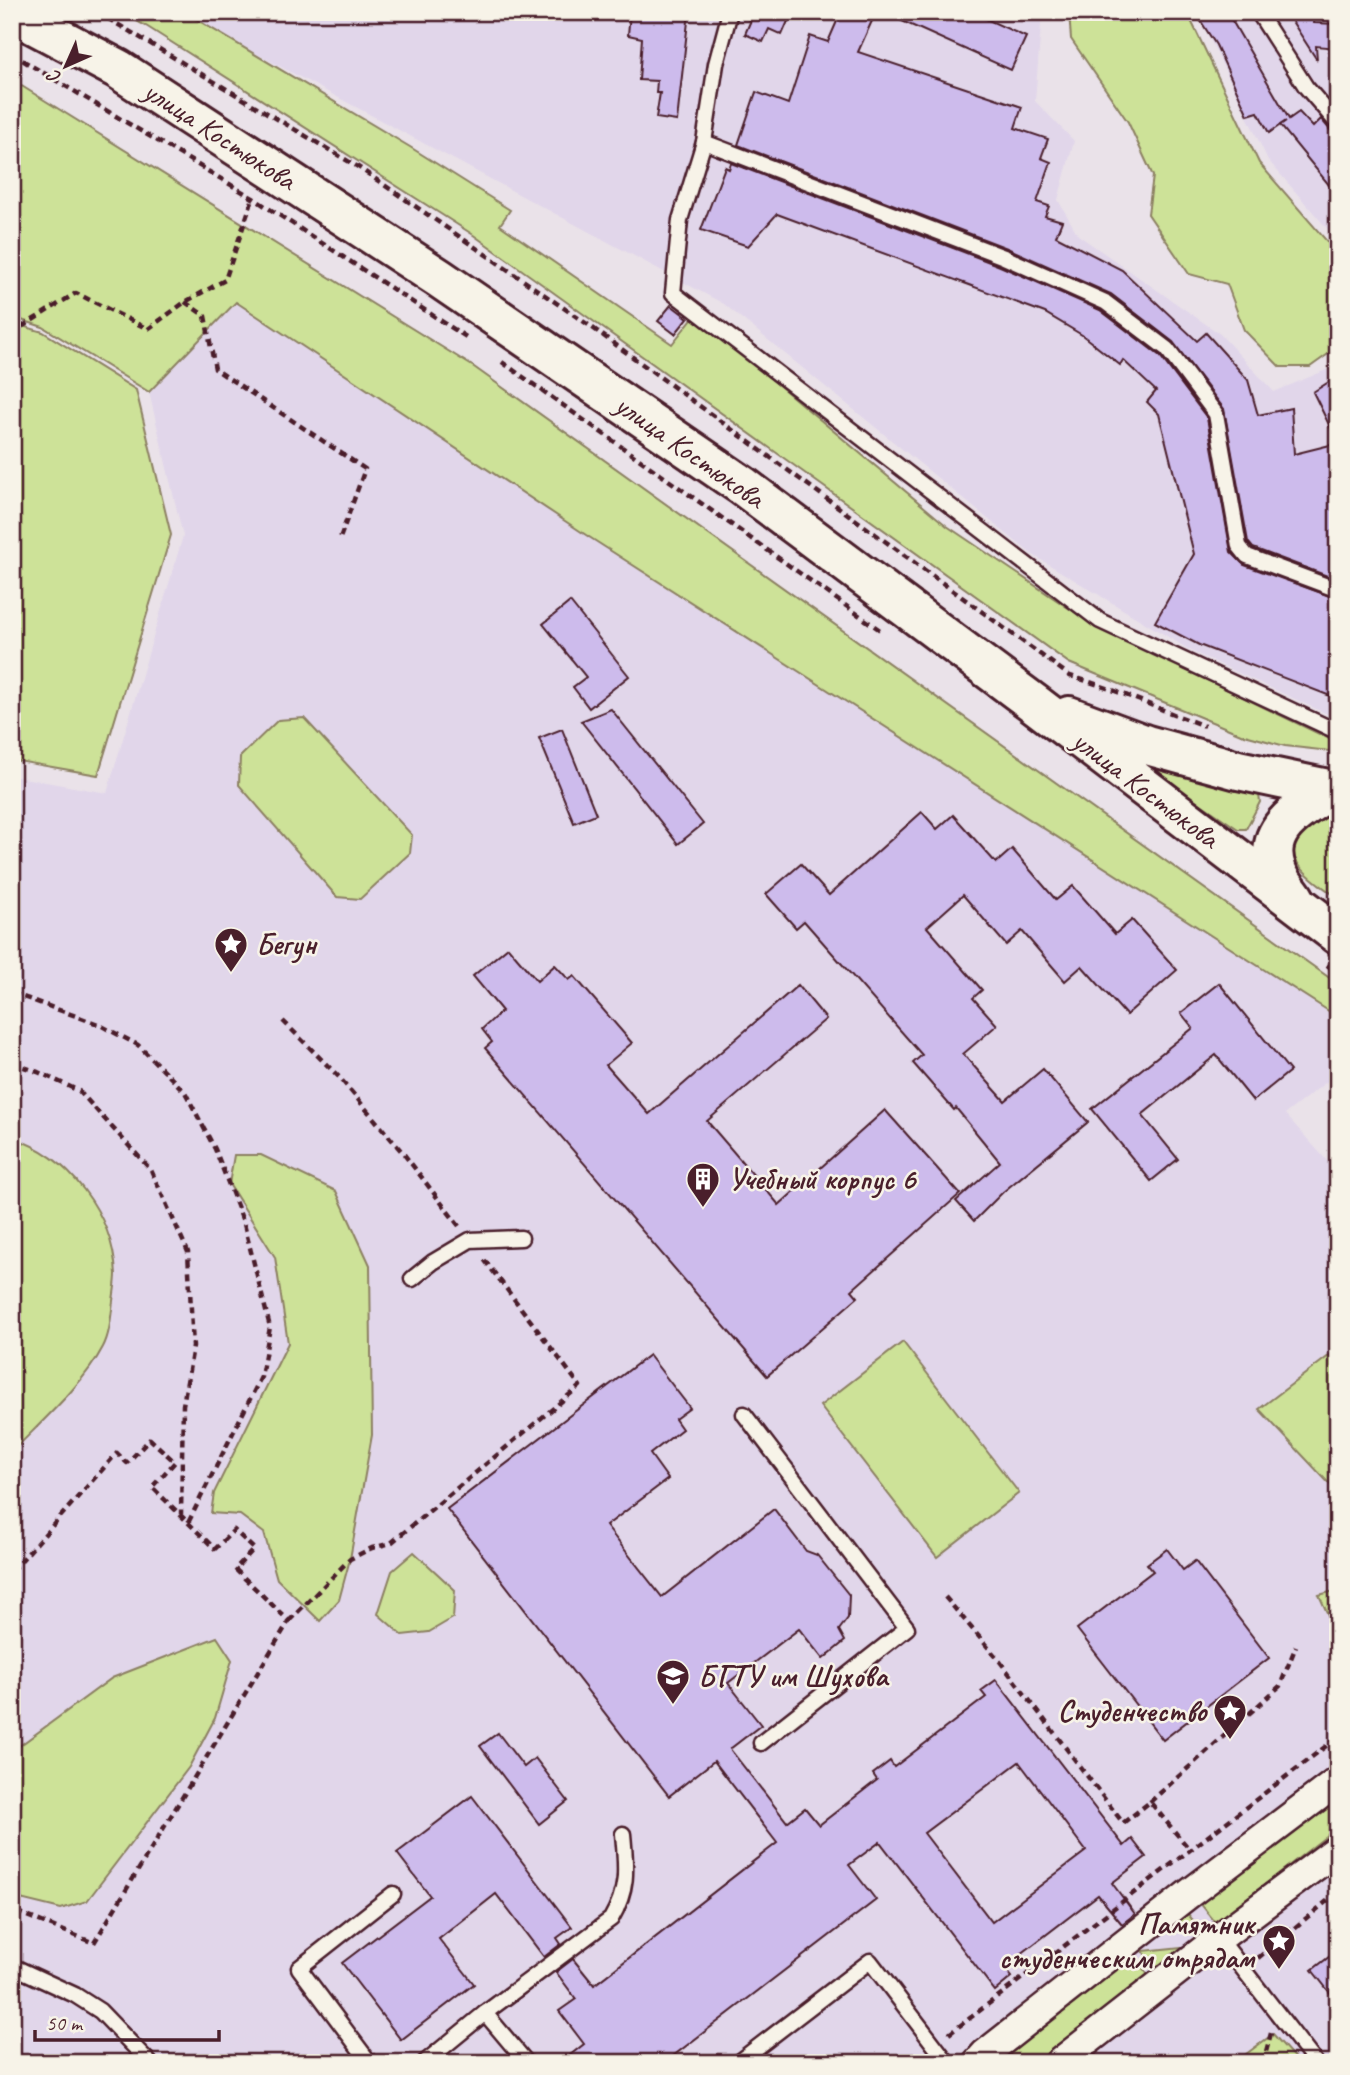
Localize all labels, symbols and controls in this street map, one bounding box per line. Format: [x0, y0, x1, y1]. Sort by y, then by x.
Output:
north arrow [32, 32, 102, 102]
text: С [41, 64, 66, 89]
street label: улица Костюкова [135, 71, 305, 199]
street label: улица Костюкова [606, 384, 774, 518]
street label: улица Костюкова [1063, 720, 1229, 858]
place icon: Бегун [212, 925, 250, 974]
place label: Бегун [256, 925, 318, 964]
building icon: Учебный корпус 6 [684, 1160, 722, 1209]
place label: Учебный корпус 6 [728, 1160, 917, 1199]
school or university icon: БГТУ им Шухова [654, 1657, 692, 1706]
place label: БГТУ им Шухова [698, 1657, 890, 1696]
place label: Студенчество [1058, 1692, 1208, 1730]
place icon: Студенчество [1211, 1692, 1249, 1741]
place label: Памятник студенческим отрядам [999, 1905, 1257, 1977]
place icon: Памятник студенческим отрядам [1260, 1922, 1298, 1971]
scale bar [35, 1998, 219, 2042]
text: 50 m [46, 2010, 84, 2036]

